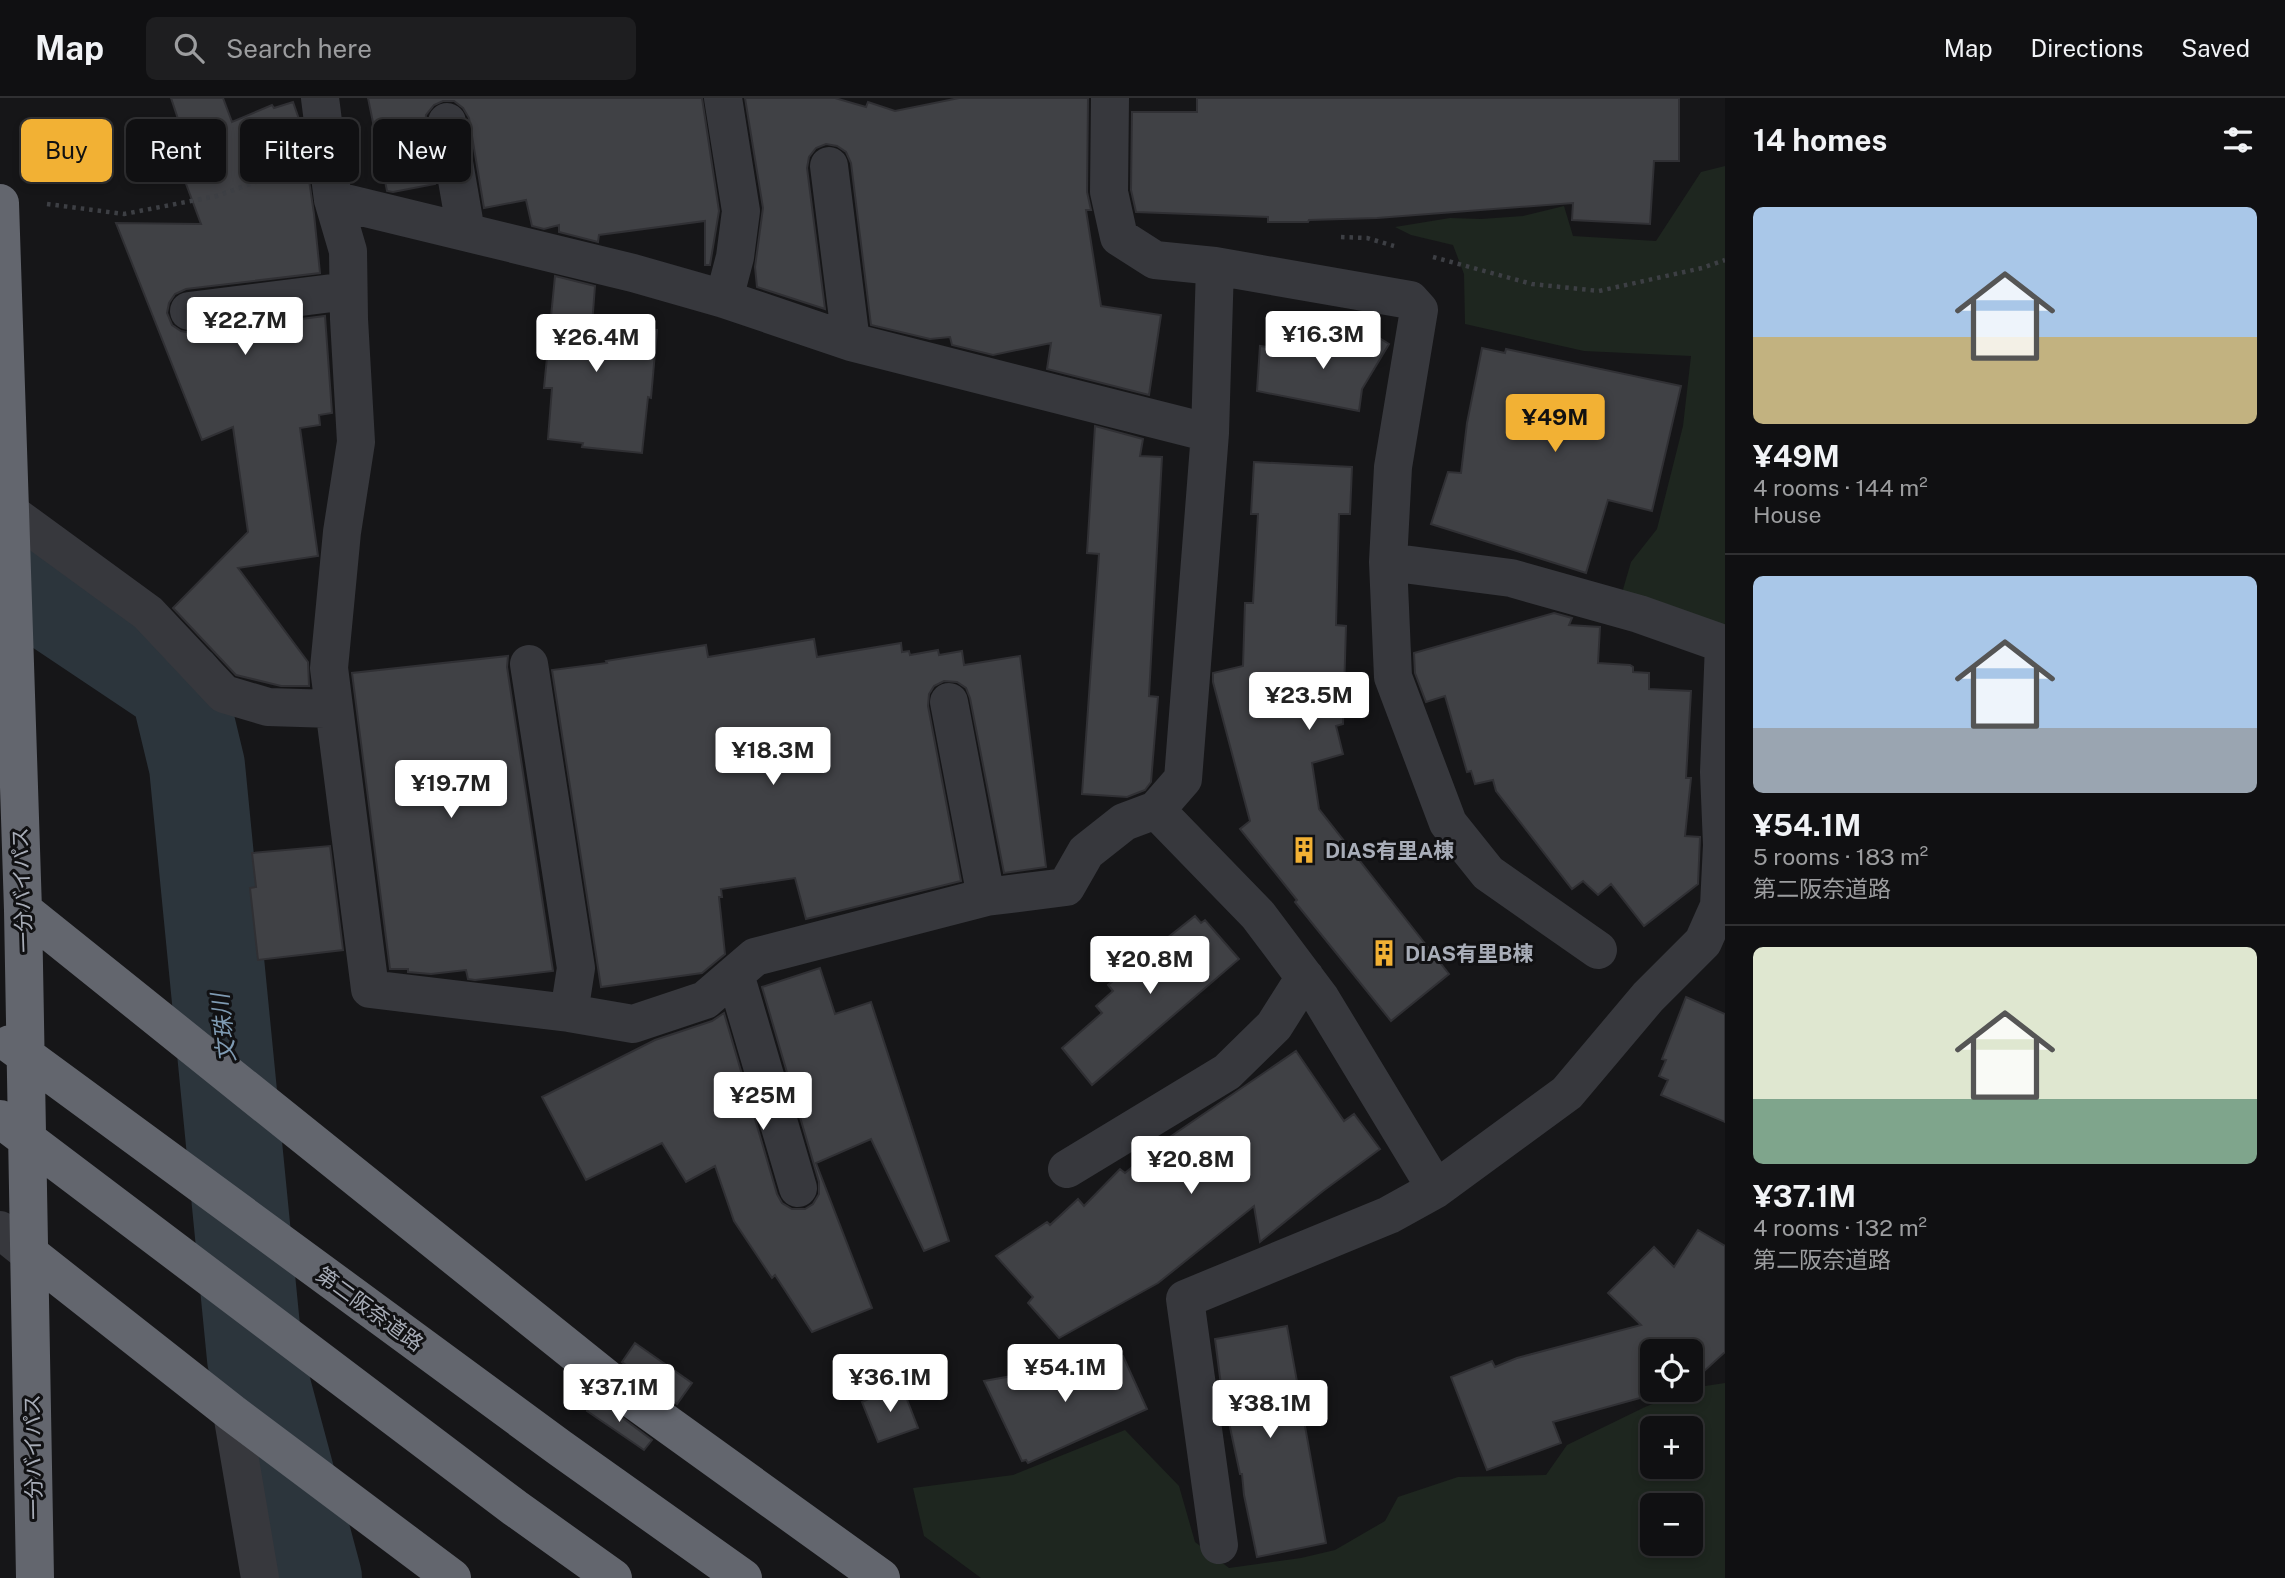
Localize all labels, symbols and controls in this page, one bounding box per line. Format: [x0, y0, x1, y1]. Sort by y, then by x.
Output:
search box [146, 17, 636, 80]
text: Map [35, 29, 104, 67]
icon: search [170, 29, 208, 67]
text: Search here [226, 33, 372, 64]
text: Map [1944, 34, 1993, 62]
text: Directions [2031, 34, 2143, 62]
text: Saved [2181, 34, 2250, 62]
chip: Buy [21, 119, 112, 182]
chip: Rent [126, 119, 226, 182]
chip: Filters [240, 119, 359, 182]
chip: New [373, 119, 471, 182]
icon: filters [2219, 121, 2257, 159]
text: 14 homes [1753, 122, 1887, 158]
icon: home [1942, 253, 2068, 379]
pin: ¥22.7M [188, 298, 302, 357]
text: ¥22.7M [203, 306, 287, 333]
pin: ¥16.3M [1266, 312, 1380, 371]
pin: ¥26.4M [539, 314, 653, 374]
text: ¥16.3M [1282, 320, 1364, 347]
text: ¥26.4M [552, 323, 640, 350]
pin: ¥49M [1514, 394, 1596, 454]
text: ¥49M [1522, 403, 1588, 430]
text: ¥49M [1753, 438, 1840, 474]
text: 4 rooms · 144 m² [1753, 474, 1928, 501]
text: House [1753, 501, 1821, 528]
icon: home [1942, 621, 2068, 747]
pin: ¥23.5M [1252, 672, 1366, 732]
text: ¥23.5M [1265, 681, 1353, 708]
pin: ¥18.3M [716, 728, 830, 787]
text: ¥18.3M [731, 736, 815, 763]
pin: ¥19.7M [394, 760, 508, 820]
text: ¥19.7M [411, 769, 491, 796]
text: ¥54.1M [1753, 807, 1861, 843]
street label: 一分バイパス [7, 827, 37, 953]
building icon: DIAS有里A棟 [1289, 835, 1319, 865]
place label: DIAS有里A棟 [1325, 838, 1454, 863]
text: 5 rooms · 183 m² [1753, 843, 1928, 870]
text: 第二阪奈道路 [1753, 875, 1891, 902]
pin: ¥20.8M [1093, 936, 1207, 996]
building icon: DIAS有里B棟 [1369, 938, 1399, 968]
place label: DIAS有里B棟 [1405, 941, 1533, 966]
text: ¥20.8M [1106, 945, 1194, 972]
water label: 文珠川 [206, 989, 240, 1064]
icon: home [1942, 992, 2068, 1118]
pin: ¥25M [722, 1072, 804, 1132]
text: ¥25M [730, 1081, 796, 1108]
pin: ¥20.8M [1134, 1136, 1248, 1196]
text: ¥20.8M [1147, 1145, 1235, 1172]
text: ¥37.1M [1753, 1178, 1856, 1214]
text: 4 rooms · 132 m² [1753, 1214, 1927, 1241]
text: 第二阪奈道路 [1753, 1246, 1891, 1273]
street label: 第二阪奈道路 [312, 1262, 428, 1356]
map controls [1640, 1339, 1703, 1556]
button: locate [1640, 1339, 1703, 1402]
pin: ¥54.1M [1008, 1344, 1122, 1404]
text: ¥54.1M [1024, 1353, 1106, 1380]
pin: ¥36.1M [833, 1354, 947, 1414]
text: ¥36.1M [849, 1363, 931, 1390]
pin: ¥37.1M [562, 1364, 676, 1424]
text: ¥37.1M [580, 1373, 659, 1400]
pin: ¥38.1M [1213, 1380, 1327, 1440]
text: ¥38.1M [1229, 1389, 1311, 1416]
street label: 一分バイパス [19, 1394, 47, 1520]
button: + [1640, 1416, 1703, 1479]
button: − [1640, 1493, 1703, 1556]

